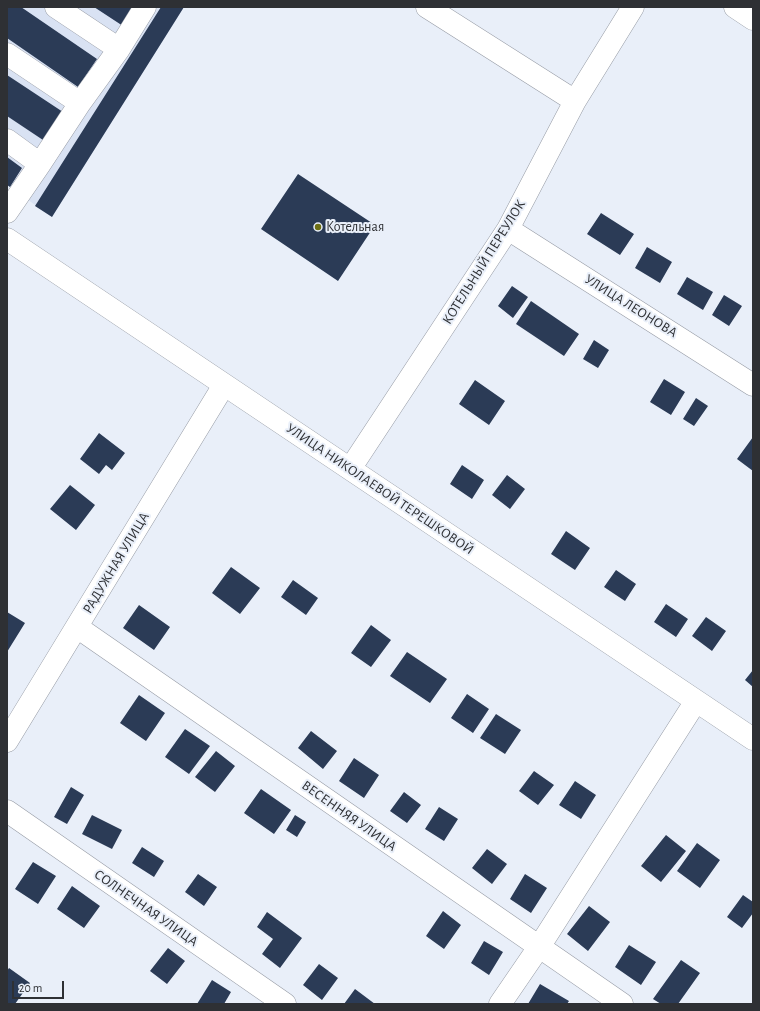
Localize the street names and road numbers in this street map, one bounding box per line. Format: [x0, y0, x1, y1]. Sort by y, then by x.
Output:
street label: КОТЕЛЬНЫЙ ПЕРЕУЛОК [439, 197, 529, 327]
street label: УЛИЦА ЛЕОНОВА [582, 271, 680, 341]
street label: УЛИЦА НИКОЛАЕВОЙ ТЕРЕШКОВОЙ [283, 420, 477, 558]
street label: РАДУЖНАЯ УЛИЦА [79, 509, 153, 617]
street label: ВЕСЕННЯЯ УЛИЦА [298, 777, 400, 855]
street label: СОЛНЕЧНАЯ УЛИЦА [91, 866, 201, 950]

